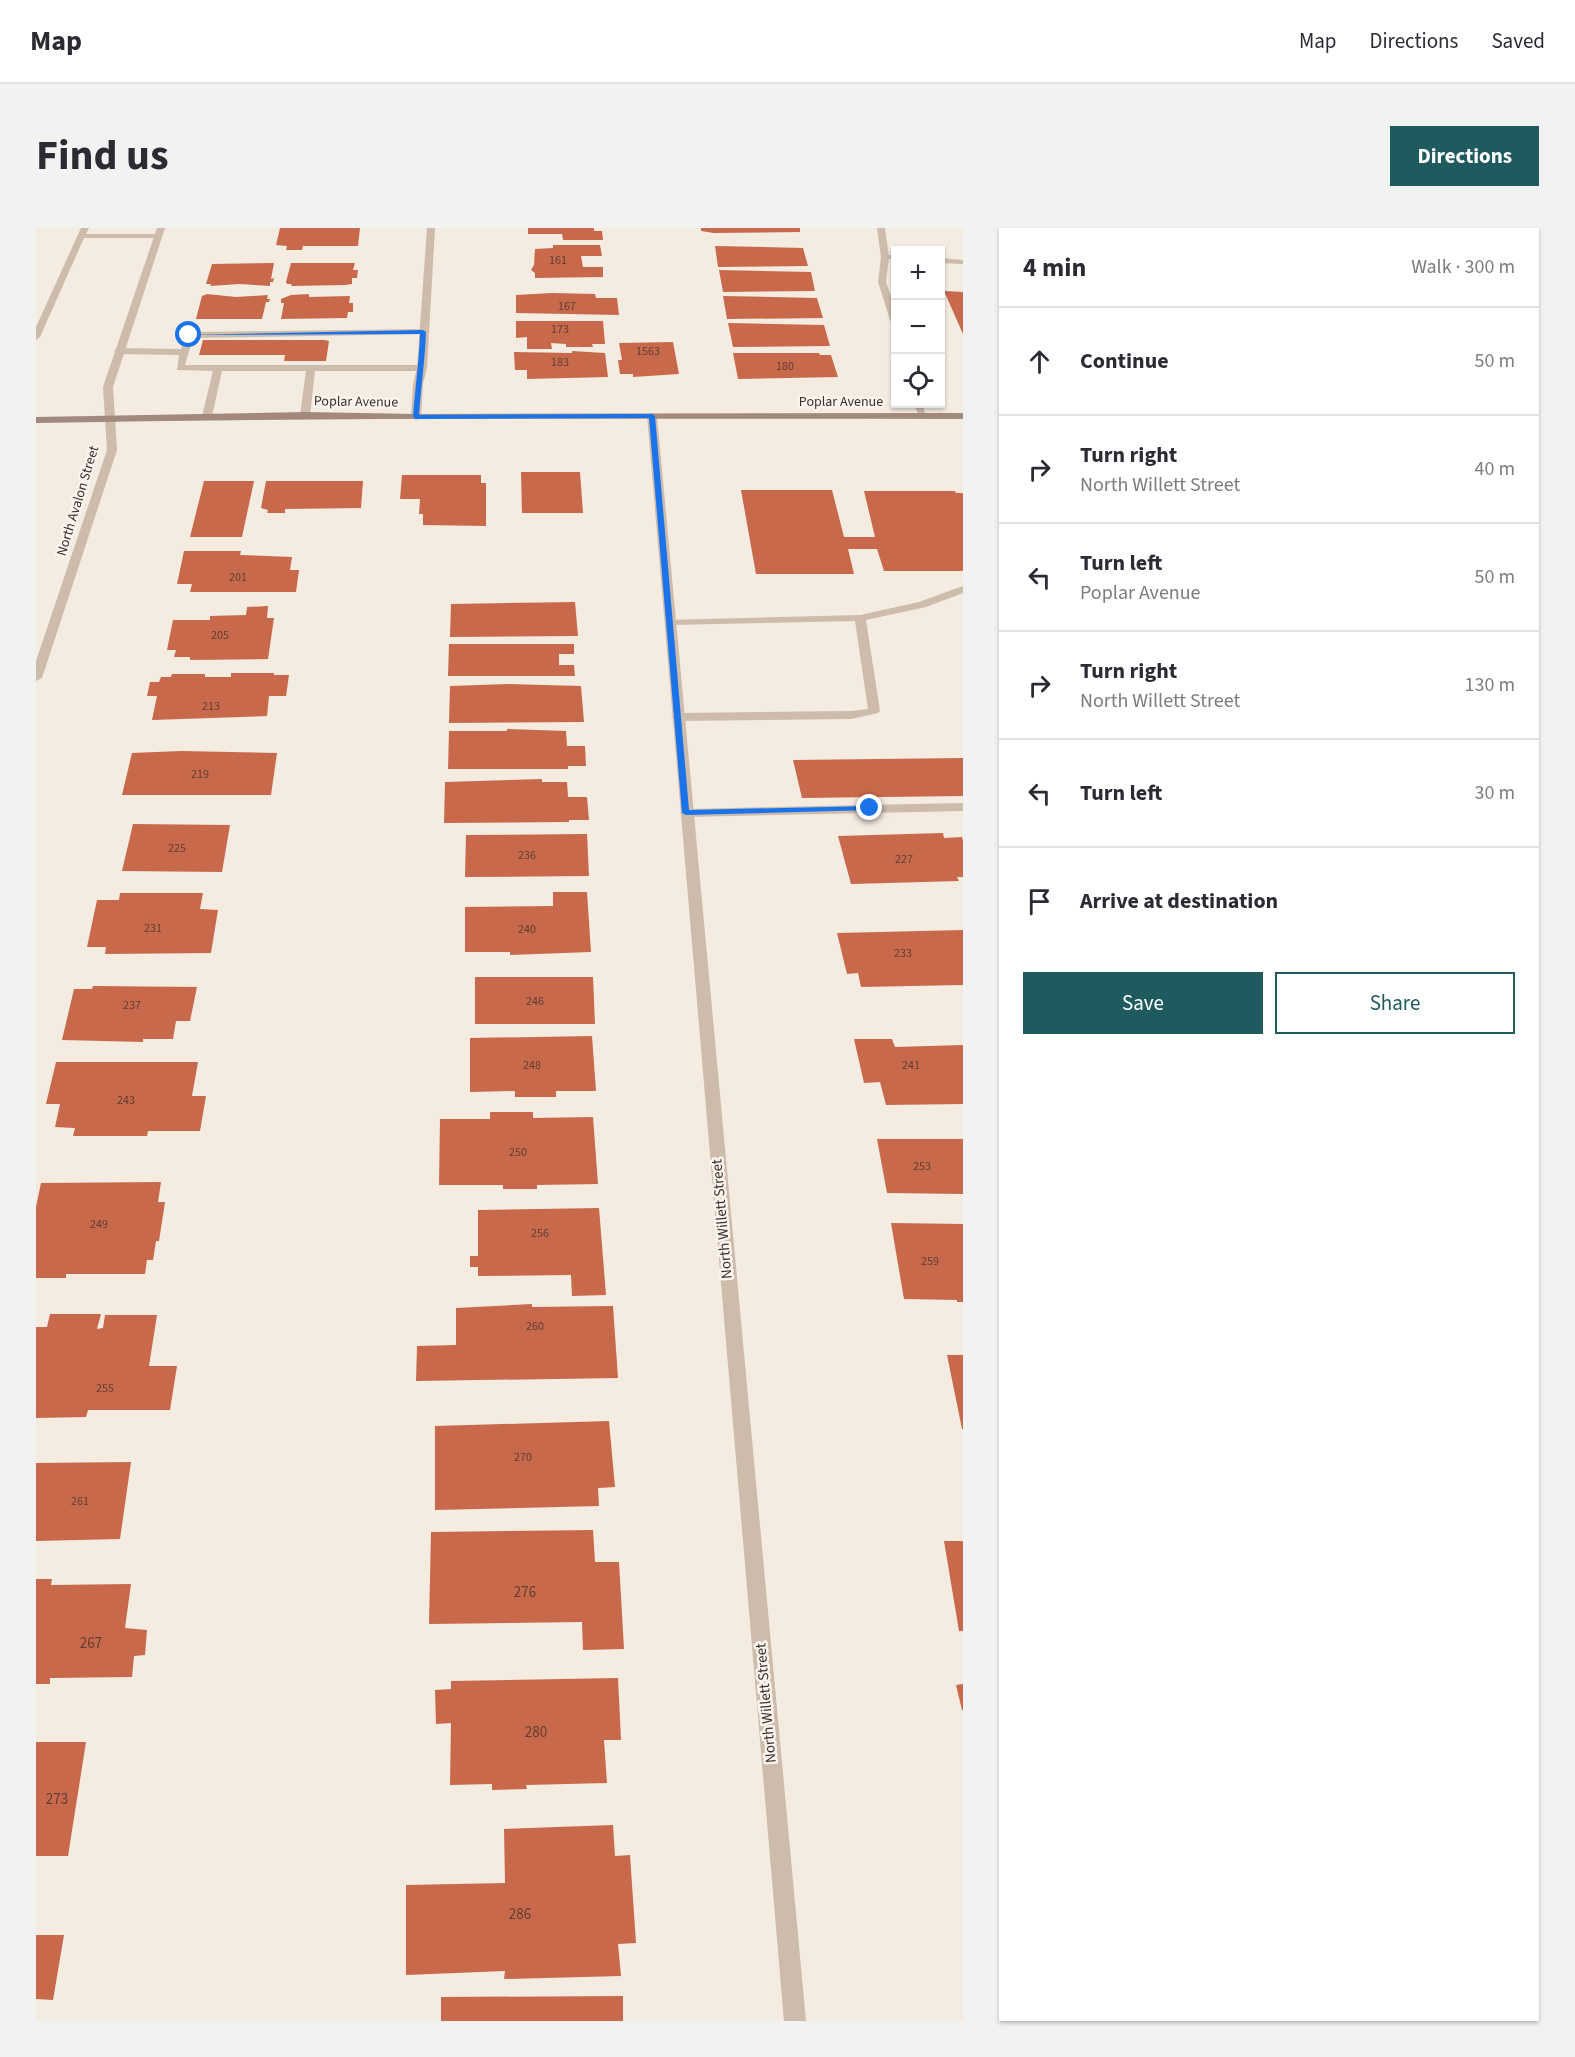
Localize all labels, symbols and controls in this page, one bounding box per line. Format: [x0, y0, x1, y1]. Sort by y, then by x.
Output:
text: Map [30, 21, 82, 61]
text: Map [1299, 26, 1337, 56]
text: Directions [1370, 26, 1458, 56]
text: Saved [1491, 26, 1545, 56]
text: Find us [36, 126, 169, 186]
button: Directions [1390, 126, 1539, 186]
map controls [891, 246, 945, 408]
button: + [891, 246, 945, 300]
text: 4 min [1023, 249, 1086, 286]
house number: 161 [549, 252, 567, 269]
text: Walk · 300 m [1411, 253, 1515, 281]
house number: 167 [558, 298, 576, 315]
button: − [891, 300, 945, 354]
route start [175, 321, 201, 347]
house number: 173 [551, 321, 569, 338]
house number: 1563 [636, 343, 660, 360]
icon: ahead [1023, 345, 1056, 378]
text: Continue [1080, 345, 1169, 377]
text: 50 m [1475, 347, 1515, 375]
house number: 183 [551, 354, 569, 371]
button: locate [891, 354, 945, 408]
house number: 180 [776, 358, 794, 375]
street label: Poplar Avenue [314, 391, 398, 413]
street label: Poplar Avenue [799, 392, 883, 412]
text: Turn right [1080, 439, 1177, 471]
street label: North Avalon Street [52, 443, 104, 559]
icon: right [1023, 453, 1056, 486]
text: 40 m [1475, 455, 1515, 483]
text: North Willett Street [1080, 471, 1240, 499]
text: Turn left [1080, 547, 1162, 579]
icon: left [1023, 561, 1056, 594]
text: 50 m [1475, 563, 1515, 591]
house number: 201 [229, 569, 247, 586]
text: Poplar Avenue [1080, 579, 1201, 607]
house number: 205 [211, 627, 229, 644]
text: Turn right [1080, 655, 1177, 687]
icon: right [1023, 669, 1056, 702]
text: 130 m [1465, 671, 1515, 699]
text: North Willett Street [1080, 687, 1240, 715]
house number: 213 [202, 698, 220, 715]
house number: 219 [191, 766, 209, 783]
icon: left [1023, 777, 1056, 810]
text: Turn left [1080, 777, 1162, 809]
text: 30 m [1475, 779, 1515, 807]
route end [856, 794, 882, 820]
house number: 225 [168, 840, 186, 857]
house number: 236 [518, 847, 536, 864]
house number: 227 [895, 851, 913, 868]
icon: arrive [1023, 885, 1056, 918]
text: Arrive at destination [1080, 885, 1278, 917]
house number: 231 [144, 920, 162, 937]
house number: 240 [518, 921, 536, 938]
house number: 233 [894, 945, 912, 962]
button: Save [1023, 972, 1263, 1034]
button: Share [1275, 972, 1515, 1034]
house number: 246 [526, 993, 544, 1010]
house number: 237 [123, 997, 141, 1014]
house number: 248 [523, 1057, 541, 1074]
house number: 241 [902, 1057, 920, 1074]
house number: 243 [117, 1092, 135, 1109]
house number: 250 [509, 1144, 527, 1161]
street label: North Willett Street [706, 1158, 738, 1280]
house number: 253 [913, 1158, 931, 1175]
house number: 249 [90, 1216, 108, 1233]
house number: 256 [531, 1225, 549, 1242]
house number: 259 [921, 1253, 939, 1270]
house number: 260 [526, 1318, 544, 1335]
house number: 255 [96, 1380, 114, 1397]
house number: 270 [514, 1449, 532, 1466]
house number: 261 [71, 1493, 89, 1510]
house number: 276 [514, 1582, 536, 1603]
house number: 267 [80, 1633, 102, 1654]
street label: North Willett Street [750, 1642, 782, 1764]
house number: 280 [525, 1722, 547, 1743]
house number: 273 [46, 1789, 68, 1810]
house number: 286 [509, 1904, 531, 1925]

